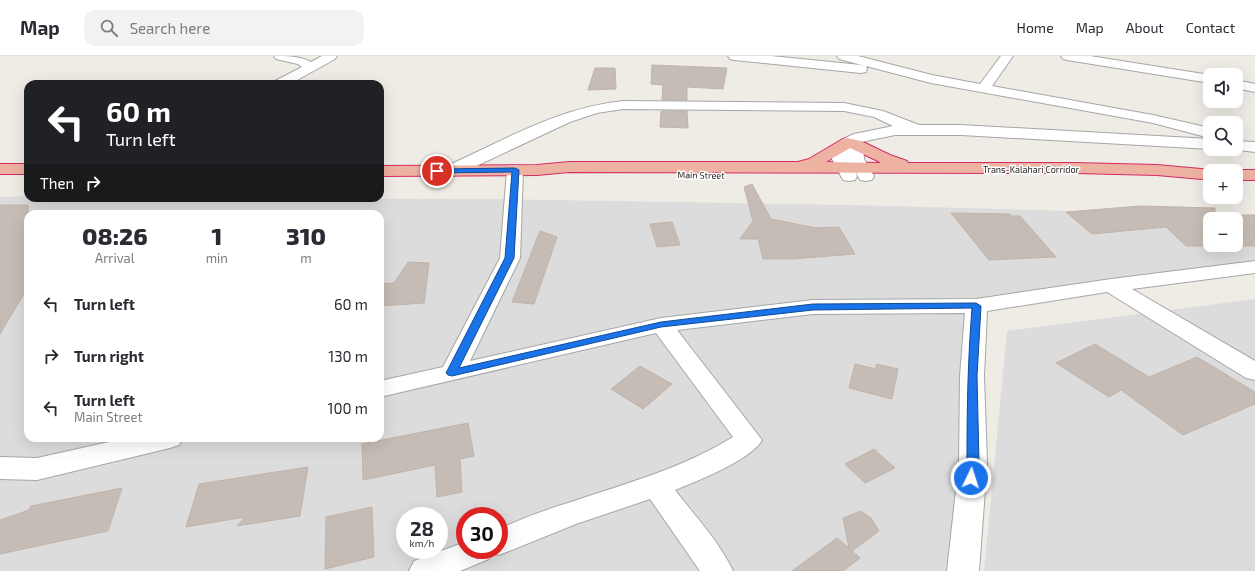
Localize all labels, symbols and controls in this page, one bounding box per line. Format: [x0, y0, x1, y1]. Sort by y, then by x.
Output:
search box [84, 10, 364, 46]
text: Map [20, 16, 60, 39]
icon: search [98, 17, 120, 39]
text: Search here [130, 19, 210, 37]
text: Home [1017, 19, 1054, 36]
text: Map [1076, 19, 1104, 36]
text: About [1126, 19, 1164, 36]
text: Contact [1186, 19, 1235, 36]
map controls [1203, 68, 1243, 252]
button: sound [1203, 68, 1243, 108]
text: 60 m [106, 94, 171, 128]
icon: left [40, 96, 92, 148]
button: search [1203, 116, 1243, 156]
text: Turn left [106, 128, 176, 150]
pin [420, 154, 454, 188]
icon: arrive [426, 160, 448, 182]
street label: Trans-Kalahari Corridor [983, 164, 1080, 175]
button: + [1203, 164, 1243, 204]
street label: Main Street [677, 169, 725, 181]
icon: right [82, 172, 104, 194]
text: Then [40, 174, 74, 192]
button: − [1203, 212, 1243, 252]
text: 08:26 [82, 221, 148, 250]
text: 1 [211, 221, 222, 250]
text: 310 [286, 221, 326, 250]
text: Arrival [95, 250, 135, 266]
text: min [206, 250, 228, 266]
text: m [300, 250, 312, 266]
icon: left [40, 293, 62, 315]
text: Turn left [74, 295, 135, 313]
text: 60 m [334, 295, 368, 313]
icon: right [40, 345, 62, 367]
text: Turn right [74, 347, 144, 365]
text: 130 m [328, 347, 368, 365]
text: Turn left [74, 391, 135, 409]
icon: left [40, 397, 62, 419]
text: 100 m [327, 399, 368, 417]
text: Main Street [74, 409, 142, 425]
position arrow [950, 457, 992, 499]
speed limit sign: 30 [456, 507, 508, 559]
text: 28 [410, 516, 434, 540]
text: km/h [410, 537, 434, 549]

